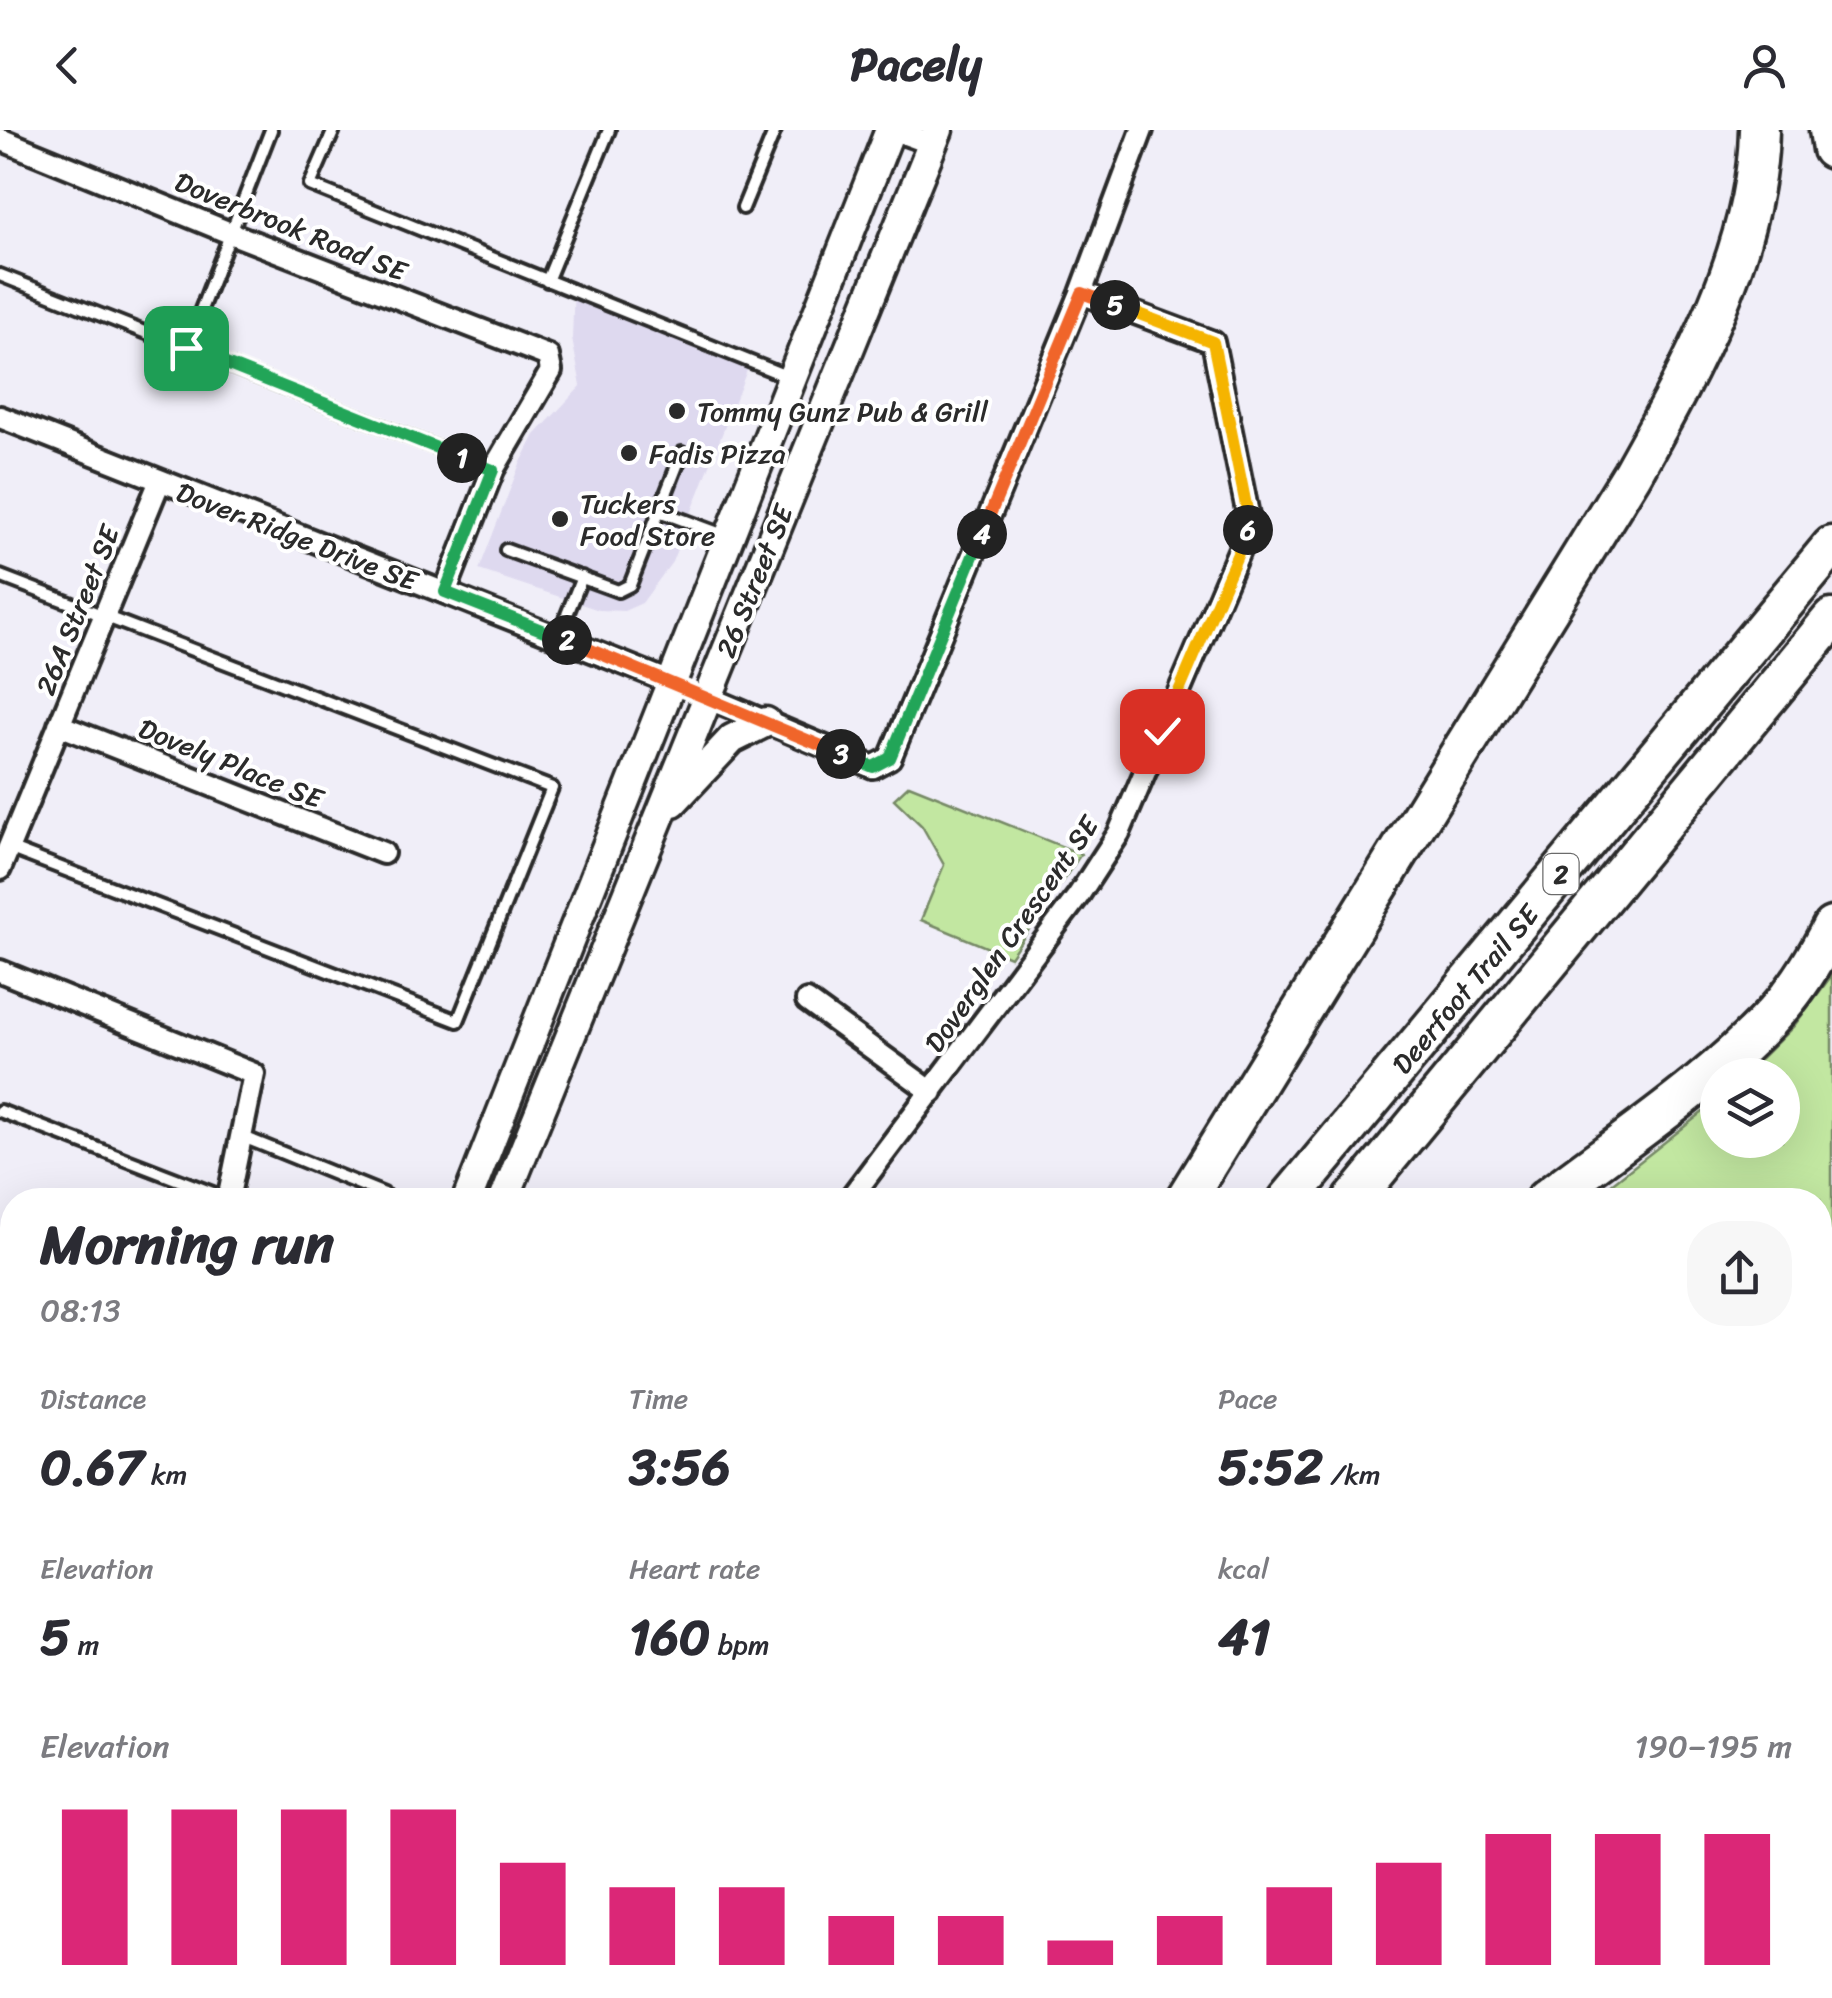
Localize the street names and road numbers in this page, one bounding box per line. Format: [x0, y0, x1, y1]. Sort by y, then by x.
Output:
street label: Doverbrook Road SE [167, 157, 416, 296]
street label: Dover Ridge Drive SE [169, 468, 426, 606]
street label: 26 Street SE [702, 496, 808, 665]
street label: 26A Street SE [21, 516, 134, 703]
street label: Dovely Place SE [131, 704, 332, 823]
street label: Doverglen Crescent SE [911, 804, 1113, 1063]
road number: 2 [1544, 854, 1578, 894]
street label: Deerfoot Trail SE [1379, 892, 1553, 1086]

